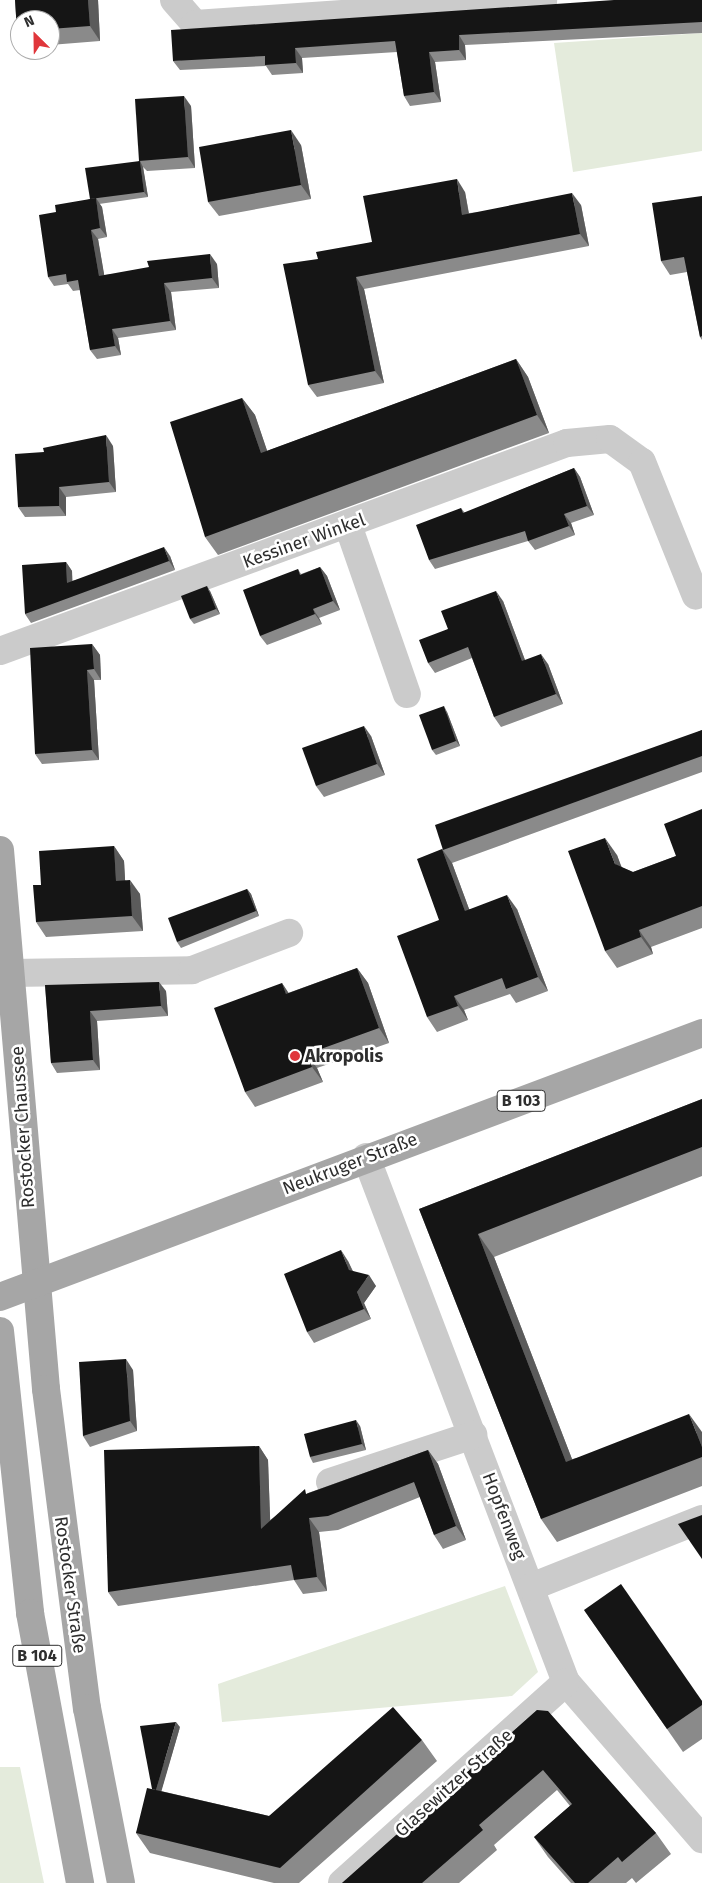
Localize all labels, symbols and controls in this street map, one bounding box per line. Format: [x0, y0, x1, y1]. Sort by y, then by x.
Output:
north arrow [10, 10, 60, 60]
text: N [22, 12, 37, 31]
street label: Kessiner Winkel [240, 509, 368, 573]
street label: Rostocker Chaussee [7, 1045, 39, 1209]
place label: Akropolis [305, 1045, 383, 1067]
marker: Akropolis [289, 1050, 301, 1062]
road number: B 103 [496, 1088, 546, 1114]
street label: Neukruger Straße [280, 1128, 420, 1200]
street label: Hopfenweg [477, 1469, 531, 1563]
street label: Rostocker Straße [50, 1515, 90, 1655]
road number: B 104 [12, 1642, 62, 1670]
street label: Glasewitzer Straße [391, 1724, 517, 1842]

